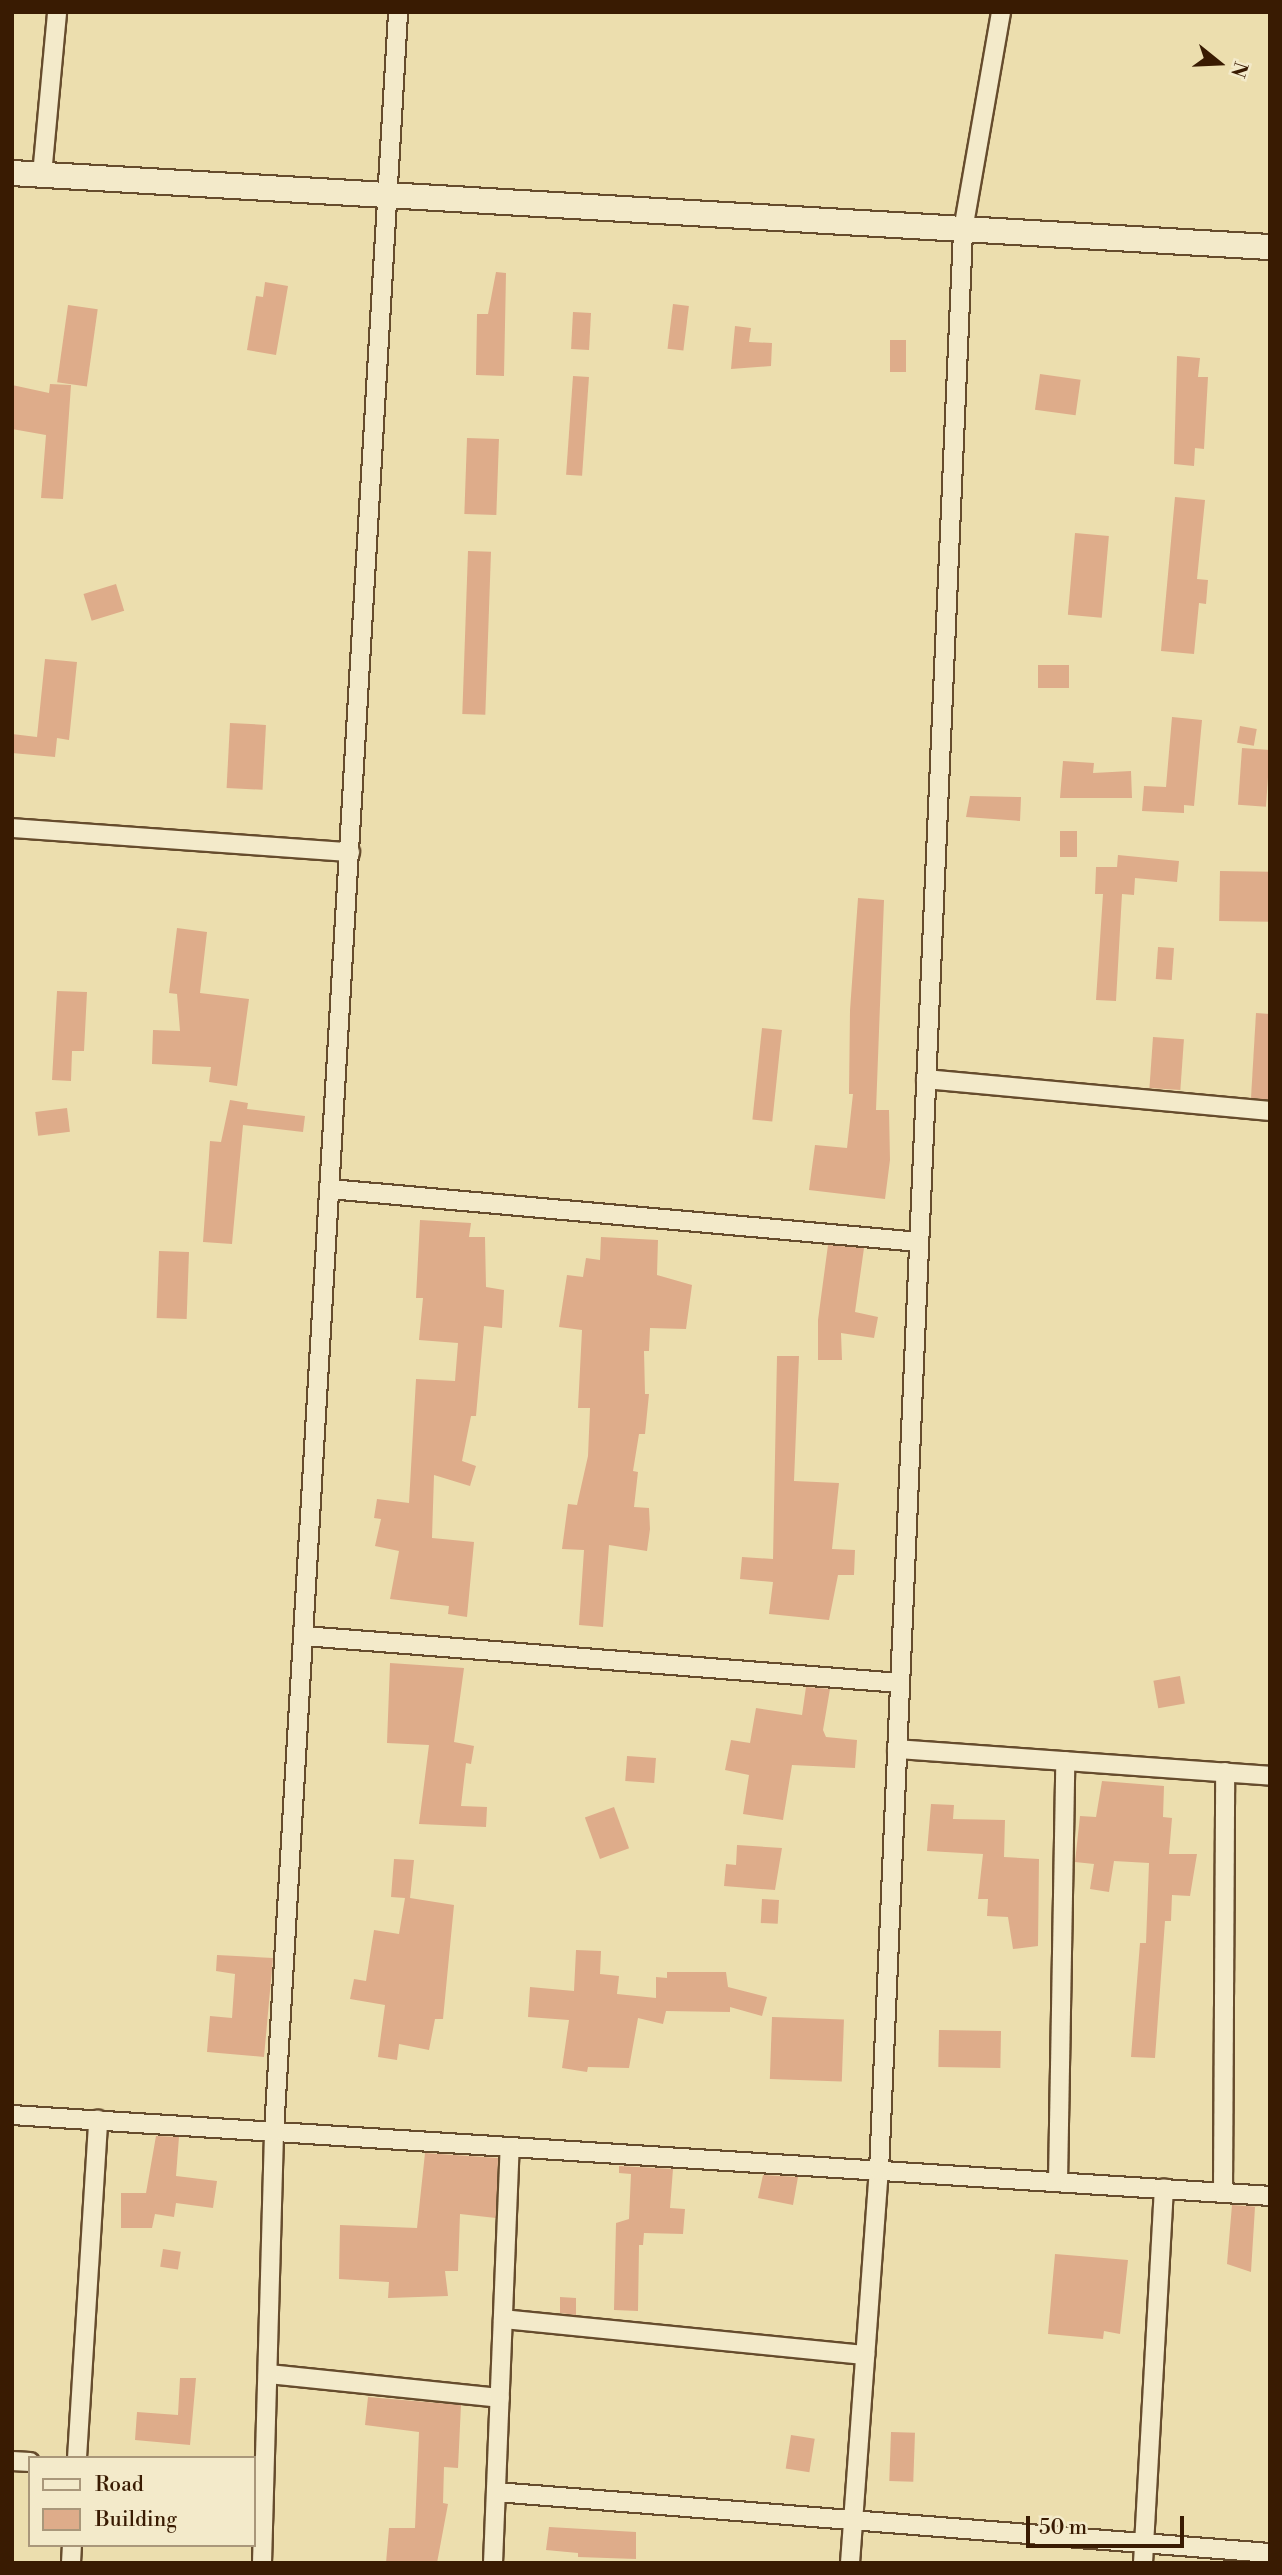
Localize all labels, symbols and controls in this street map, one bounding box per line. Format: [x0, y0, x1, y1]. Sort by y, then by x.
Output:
north arrow [1184, 28, 1254, 98]
text: N [1225, 59, 1253, 80]
legend [28, 2456, 256, 2547]
text: Road [95, 2472, 144, 2498]
scale bar [1030, 2502, 1188, 2546]
text: Building [95, 2507, 177, 2533]
text: 50 m [1039, 2515, 1087, 2541]

